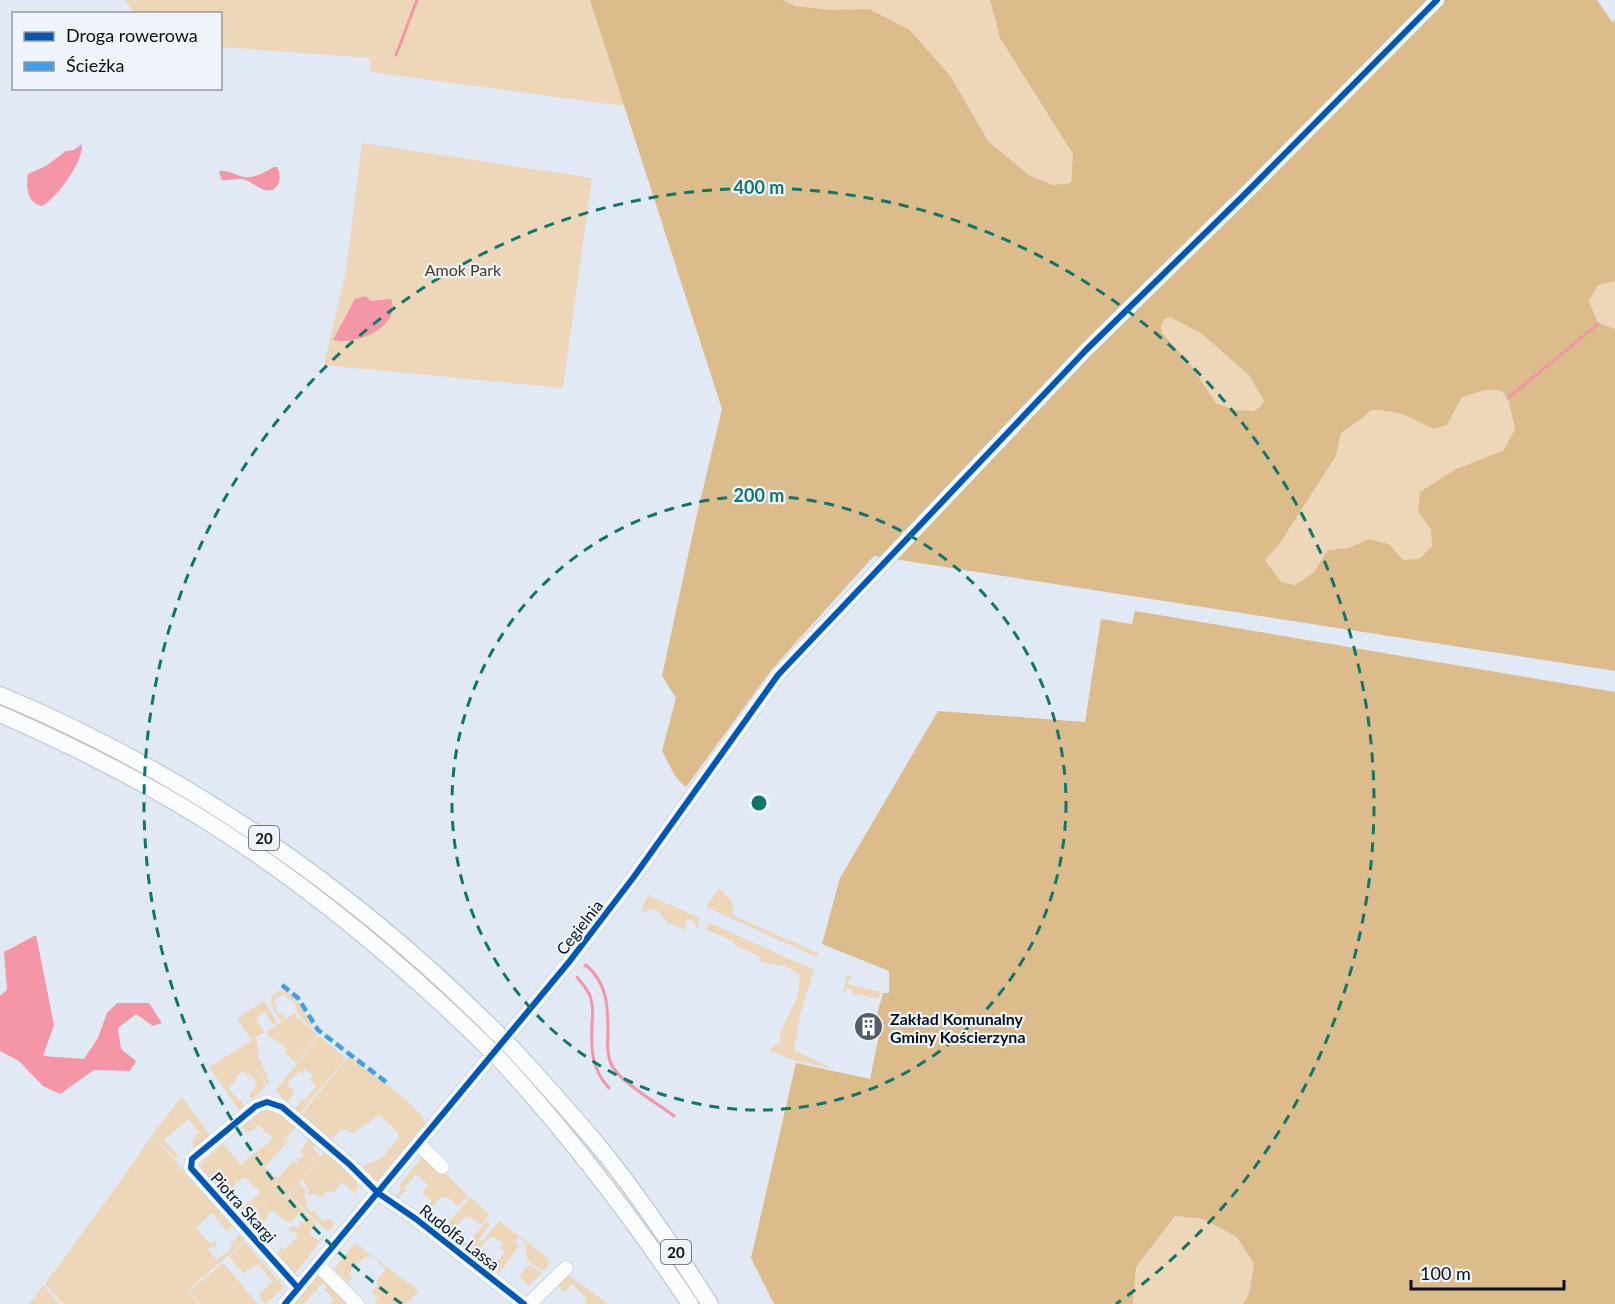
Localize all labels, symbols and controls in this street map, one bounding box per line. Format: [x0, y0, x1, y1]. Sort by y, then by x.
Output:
legend [12, 12, 222, 90]
text: Droga rowerowa [66, 24, 198, 46]
text: Ścieżka [66, 54, 124, 76]
text: 400 m [734, 176, 784, 198]
park label: Amok Park [425, 260, 502, 279]
text: 200 m [734, 484, 784, 506]
centre of rings [749, 793, 769, 813]
road number: 20 [249, 826, 279, 850]
street label: Cegielnia [552, 896, 606, 958]
place label: Zakład Komunalny Gminy Kościerzyna [890, 1009, 1026, 1046]
building icon: Zakład Komunalny Gminy Kościerzyna [853, 1011, 885, 1043]
street label: Piotra Skargi [207, 1168, 281, 1246]
street label: Rudolfa Lassa [416, 1200, 504, 1274]
road number: 20 [661, 1240, 691, 1264]
scale bar [1411, 1253, 1564, 1291]
text: 100 m [1420, 1262, 1471, 1284]

